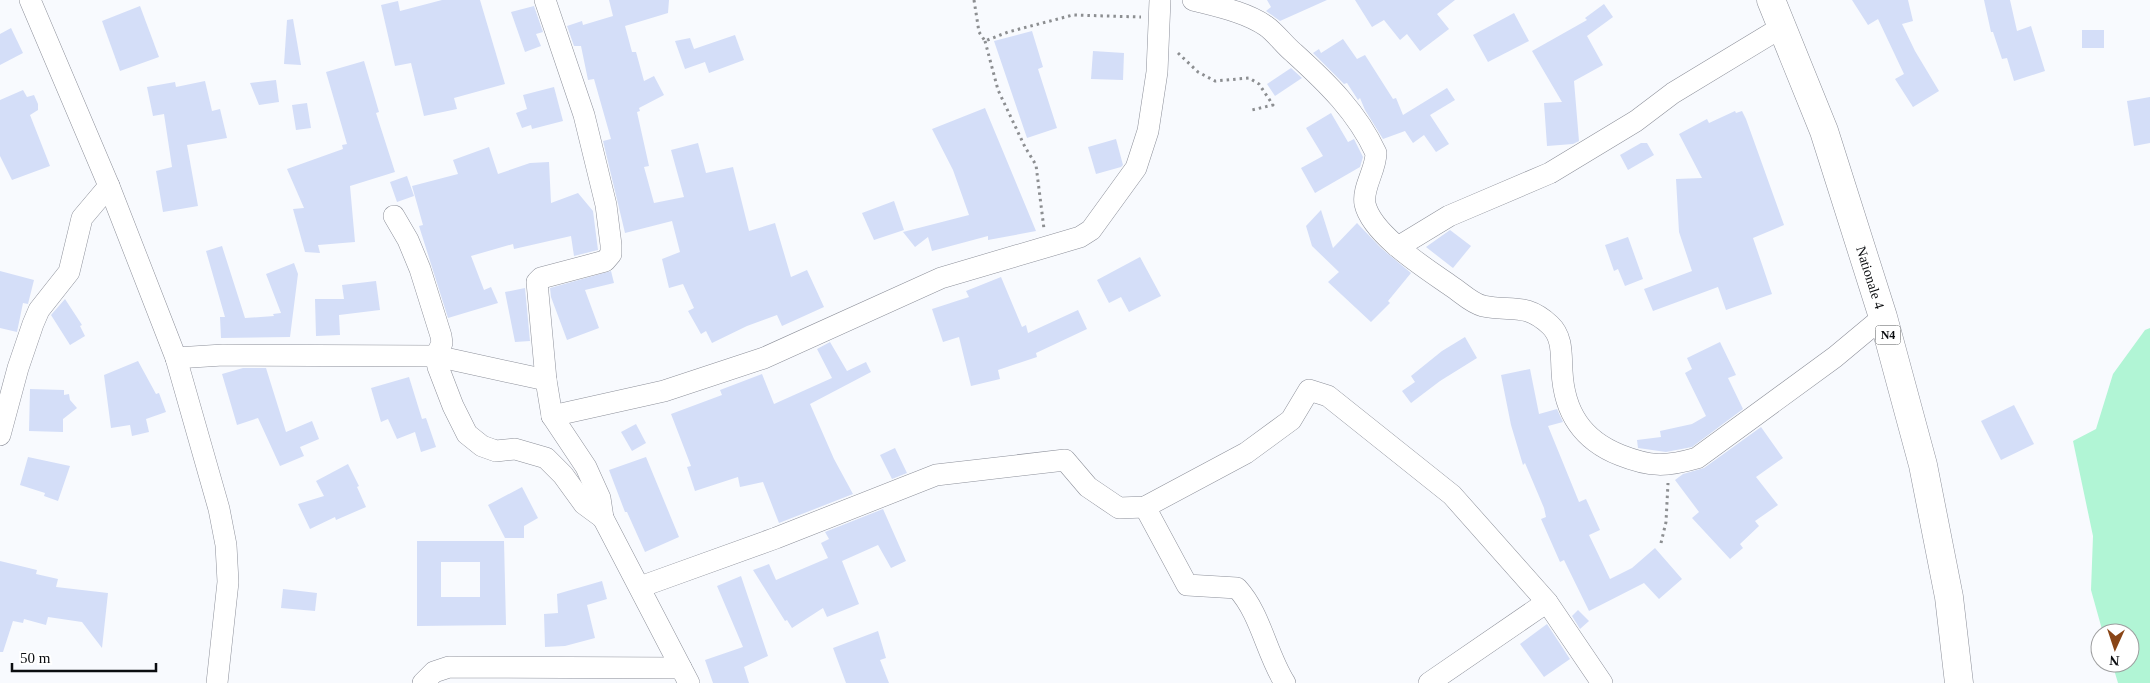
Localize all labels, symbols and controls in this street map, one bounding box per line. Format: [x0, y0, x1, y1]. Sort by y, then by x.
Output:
street label: Nationale 4 [1853, 244, 1887, 311]
road number: N4 [1876, 326, 1900, 344]
north arrow [2090, 623, 2140, 673]
scale bar [12, 640, 156, 672]
text: 50 m [20, 650, 51, 666]
text: N [2109, 653, 2120, 668]

